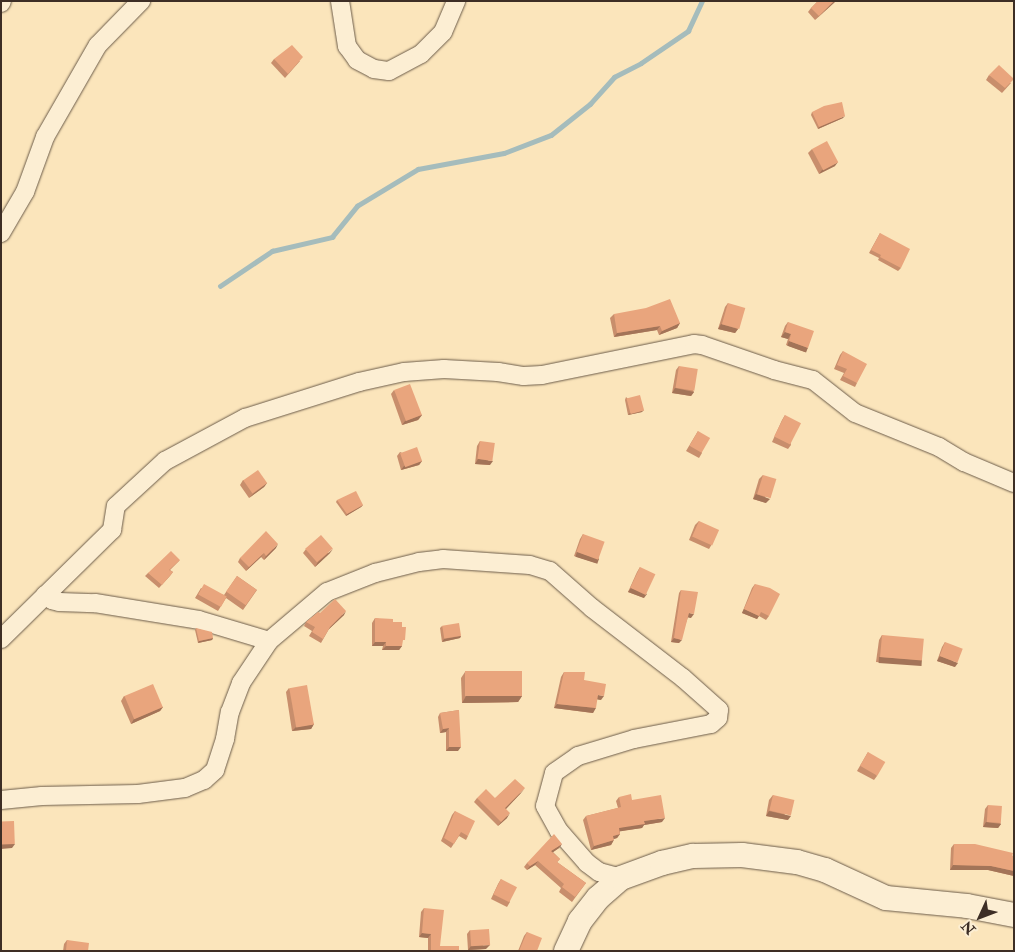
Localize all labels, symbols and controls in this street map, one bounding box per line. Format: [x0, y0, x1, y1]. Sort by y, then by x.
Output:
north arrow [955, 892, 1005, 942]
text: N [958, 917, 979, 938]

